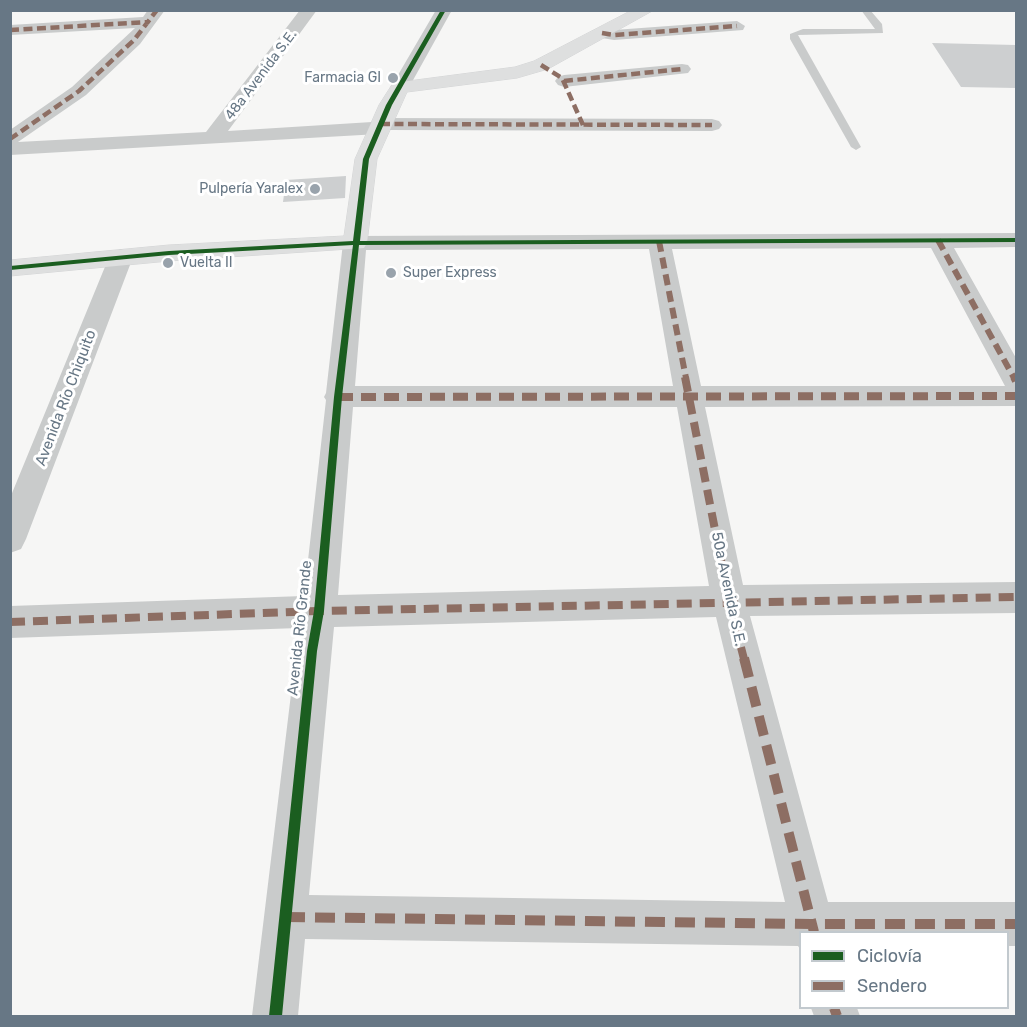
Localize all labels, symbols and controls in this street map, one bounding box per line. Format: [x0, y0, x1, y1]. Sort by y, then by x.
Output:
street label: 48a Avenida S.E. [222, 27, 300, 123]
place label: Farmacia GI [304, 70, 381, 86]
marker: Farmacia GI [386, 71, 400, 85]
place label: Pulpería Yaralex [199, 181, 303, 197]
marker: Pulpería Yaralex [308, 182, 322, 196]
place label: Vuelta II [180, 255, 233, 271]
marker: Vuelta II [161, 256, 175, 270]
place label: Super Express [403, 265, 497, 281]
marker: Super Express [384, 266, 398, 280]
street label: Avenida Río Chiquito [32, 327, 100, 469]
street label: 50a Avenida S.E. [707, 530, 749, 648]
street label: Avenida Río Grande [284, 560, 316, 696]
legend [799, 931, 1009, 1009]
text: Ciclovía [857, 945, 922, 967]
text: Sendero [857, 975, 927, 997]

